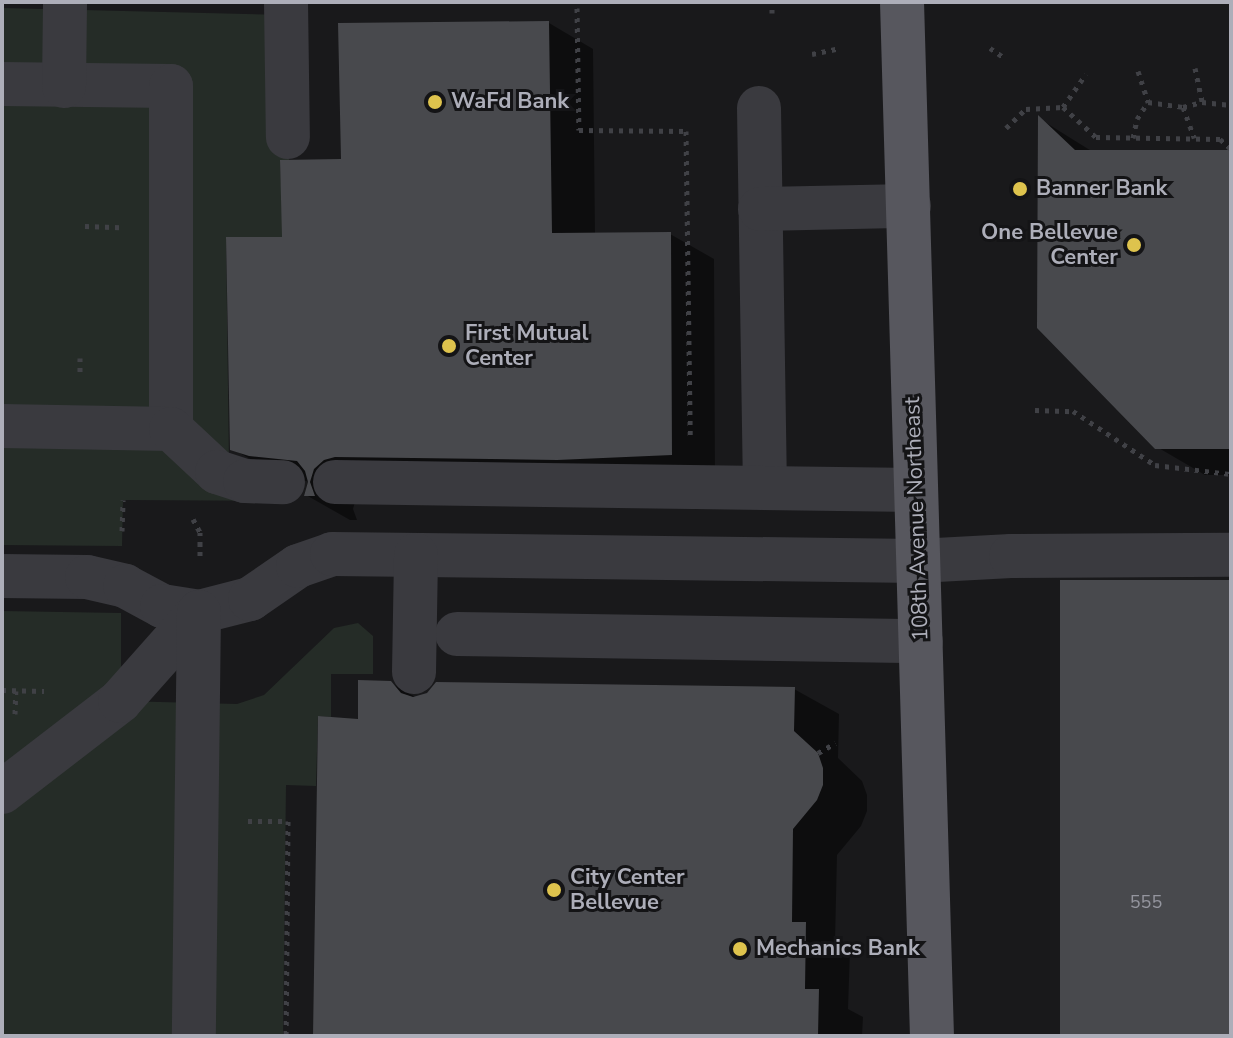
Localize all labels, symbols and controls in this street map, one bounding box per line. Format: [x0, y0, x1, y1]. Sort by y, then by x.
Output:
place label: WaFd Bank [451, 89, 569, 115]
marker: WaFd Bank [426, 93, 444, 111]
place label: Banner Bank [1036, 176, 1167, 202]
marker: Banner Bank [1011, 180, 1029, 198]
place label: One Bellevue Center [981, 219, 1118, 270]
marker: One Bellevue Center [1125, 236, 1143, 254]
place label: First Mutual Center [465, 320, 589, 372]
marker: First Mutual Center [440, 337, 458, 355]
street label: 108th Avenue Northeast [900, 396, 934, 642]
place label: City Center Bellevue [570, 864, 685, 916]
marker: City Center Bellevue [545, 881, 563, 899]
house number: 555 [1130, 891, 1162, 913]
place label: Mechanics Bank [756, 936, 920, 962]
marker: Mechanics Bank [731, 940, 749, 958]

